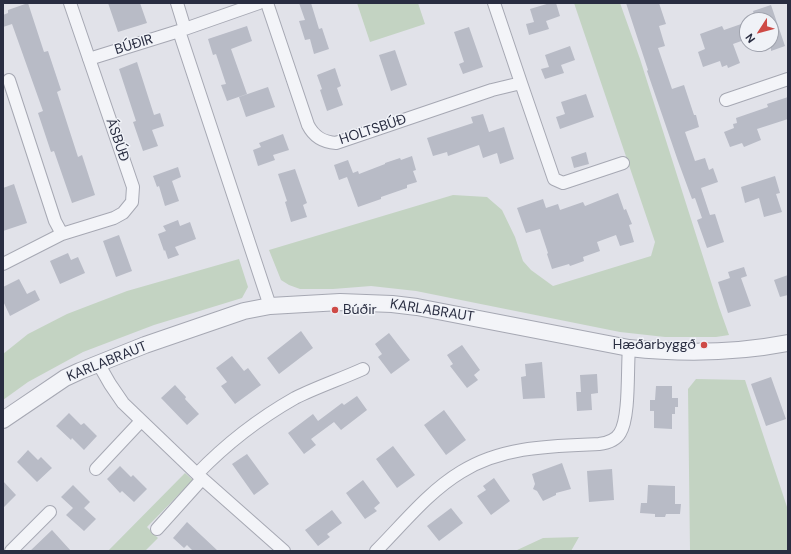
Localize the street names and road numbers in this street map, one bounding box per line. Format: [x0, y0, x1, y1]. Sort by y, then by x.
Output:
street label: BÚÐIR [113, 31, 155, 59]
street label: HOLTSBÚÐ [337, 111, 409, 149]
street label: ÁSBÚÐ [102, 116, 132, 164]
street label: KARLABRAUT [389, 296, 475, 326]
street label: KARLABRAUT [64, 338, 150, 386]

